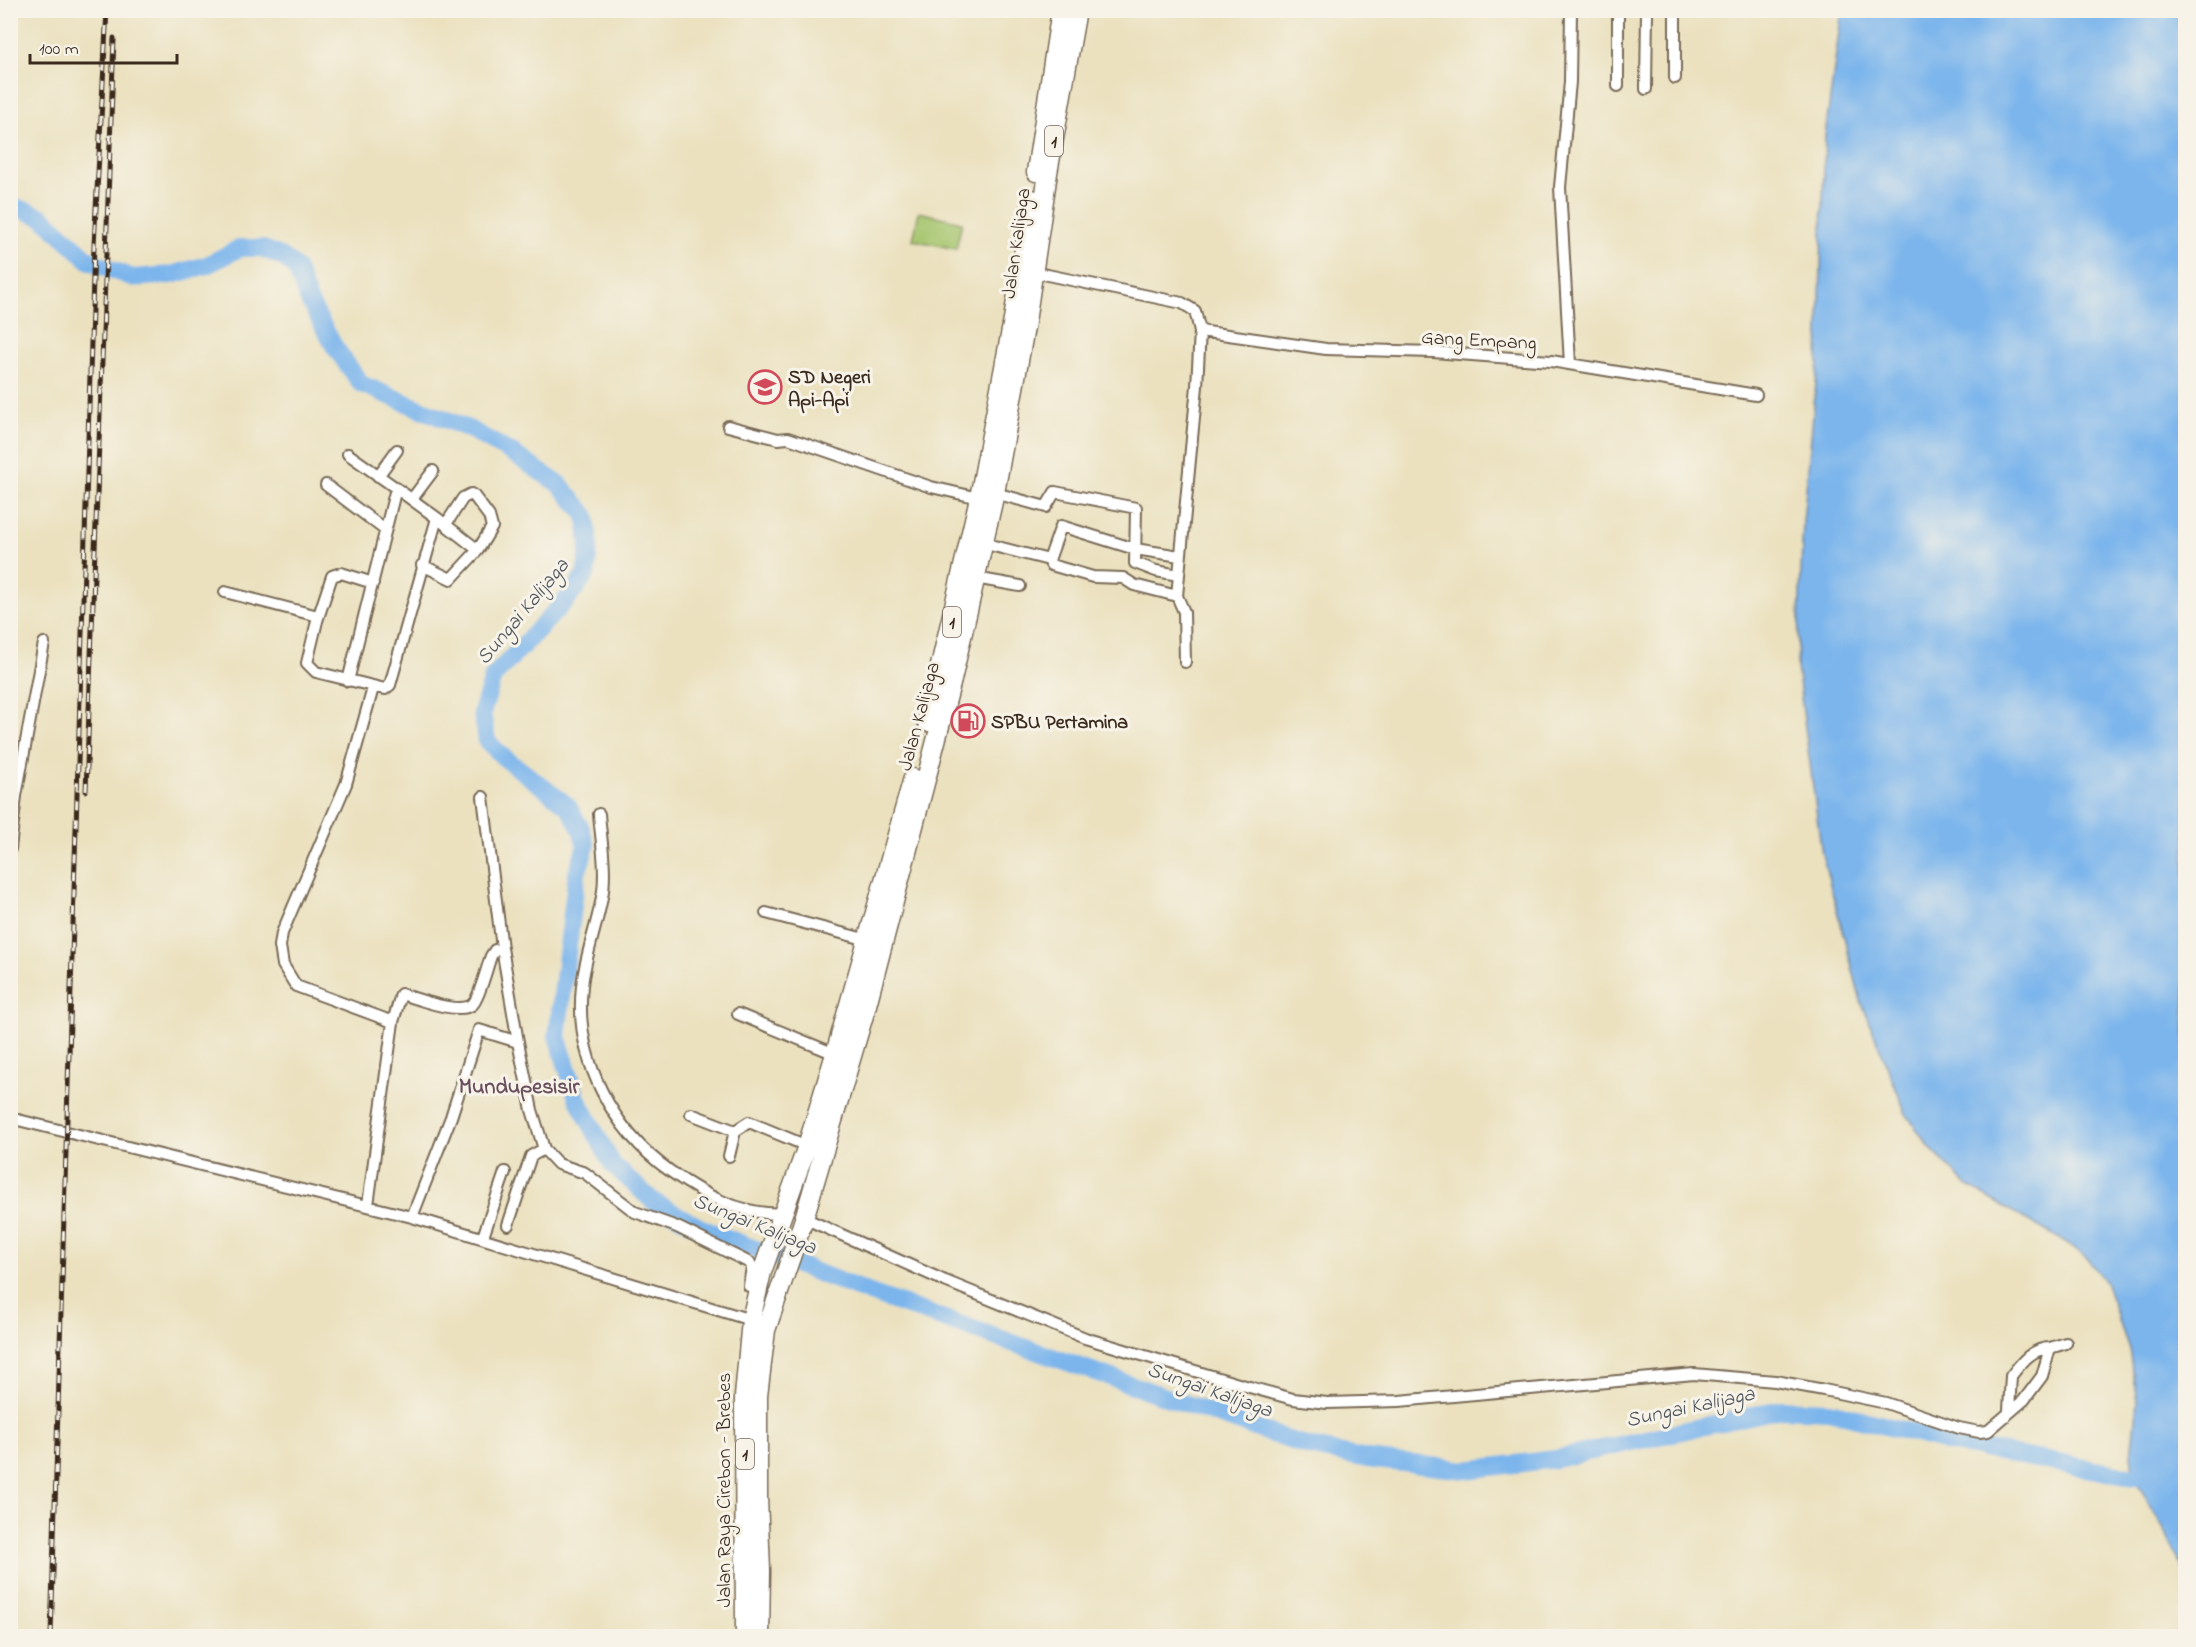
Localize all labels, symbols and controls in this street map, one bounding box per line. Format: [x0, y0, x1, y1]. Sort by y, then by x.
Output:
scale bar [30, 27, 177, 65]
text: 100 m [39, 37, 79, 63]
road number: 1 [1045, 126, 1063, 156]
street label: Jalan Kalijaga [995, 186, 1041, 301]
street label: Gang Empang [1420, 324, 1537, 360]
place label: SD Negeri Api-Api [788, 364, 871, 416]
school or university icon: SD Negeri Api-Api [747, 369, 783, 405]
water label: Sungai Kalijaga [470, 552, 578, 673]
road number: 1 [943, 607, 961, 637]
street label: Jalan Kalijaga [892, 659, 950, 775]
fuel station icon: SPBU Pertamina [950, 703, 986, 739]
place label: SPBU Pertamina [991, 709, 1128, 738]
district label: Mundupesisir [459, 1072, 580, 1104]
water label: Sungai Kalijaga [688, 1186, 821, 1264]
water label: Sungai Kalijaga [1142, 1355, 1277, 1428]
street label: Jalan Raya Cirebon - Brebes [711, 1373, 740, 1607]
water label: Sungai Kalijaga [1623, 1380, 1758, 1437]
road number: 1 [736, 1439, 754, 1469]

